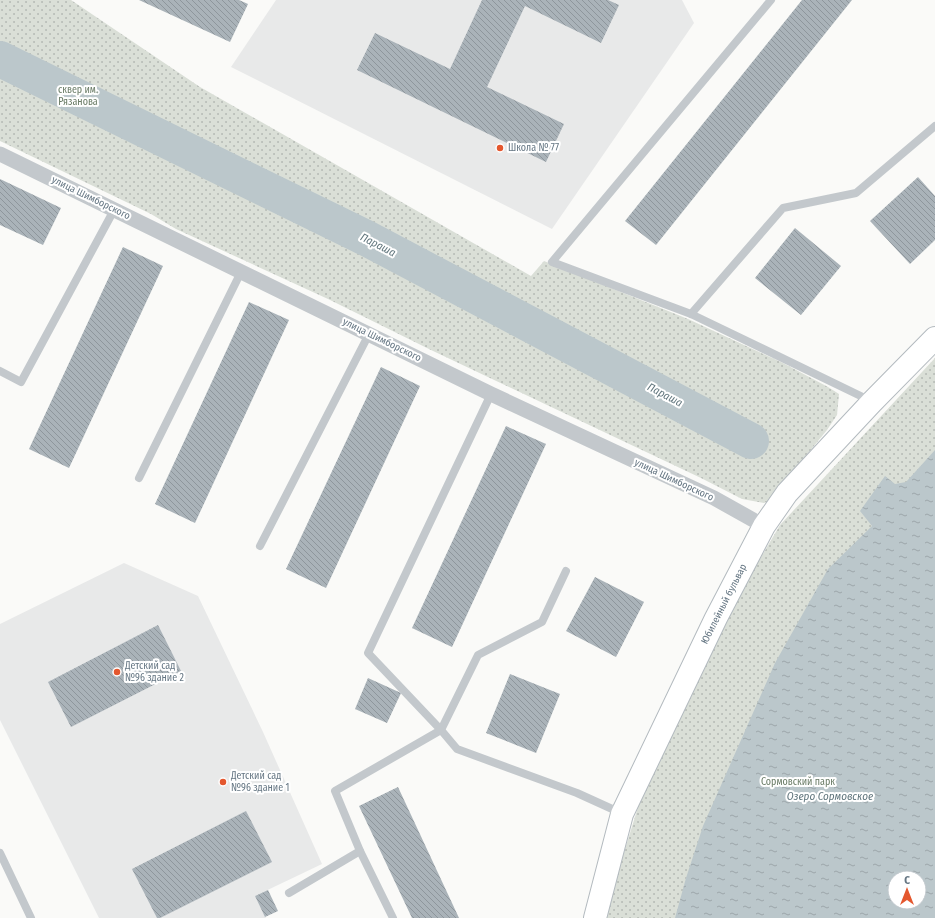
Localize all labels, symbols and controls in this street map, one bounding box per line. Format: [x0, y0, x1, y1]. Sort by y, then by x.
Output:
park label: сквер им. Рязанова [58, 84, 98, 108]
place label: Школа № 77 [508, 142, 559, 154]
marker: Школа № 77 [495, 143, 505, 153]
street label: улица Шимборского [50, 174, 132, 222]
water label: Параша [358, 231, 398, 260]
street label: улица Шимборского [341, 316, 423, 364]
water label: Параша [645, 380, 685, 410]
street label: улица Шимборского [633, 456, 715, 504]
street label: Юбилейный бульвар [699, 562, 749, 646]
place label: Детский сад №96 здание 2 [124, 660, 185, 684]
marker: Детский сад №96 здание 2 [112, 667, 122, 677]
place label: Детский сад №96 здание 1 [230, 770, 289, 794]
park label: Сормовский парк [761, 776, 835, 788]
marker: Детский сад №96 здание 1 [218, 777, 228, 787]
water label: Озеро Сормовское [787, 790, 873, 803]
north arrow [887, 870, 927, 910]
text: С [904, 874, 910, 887]

